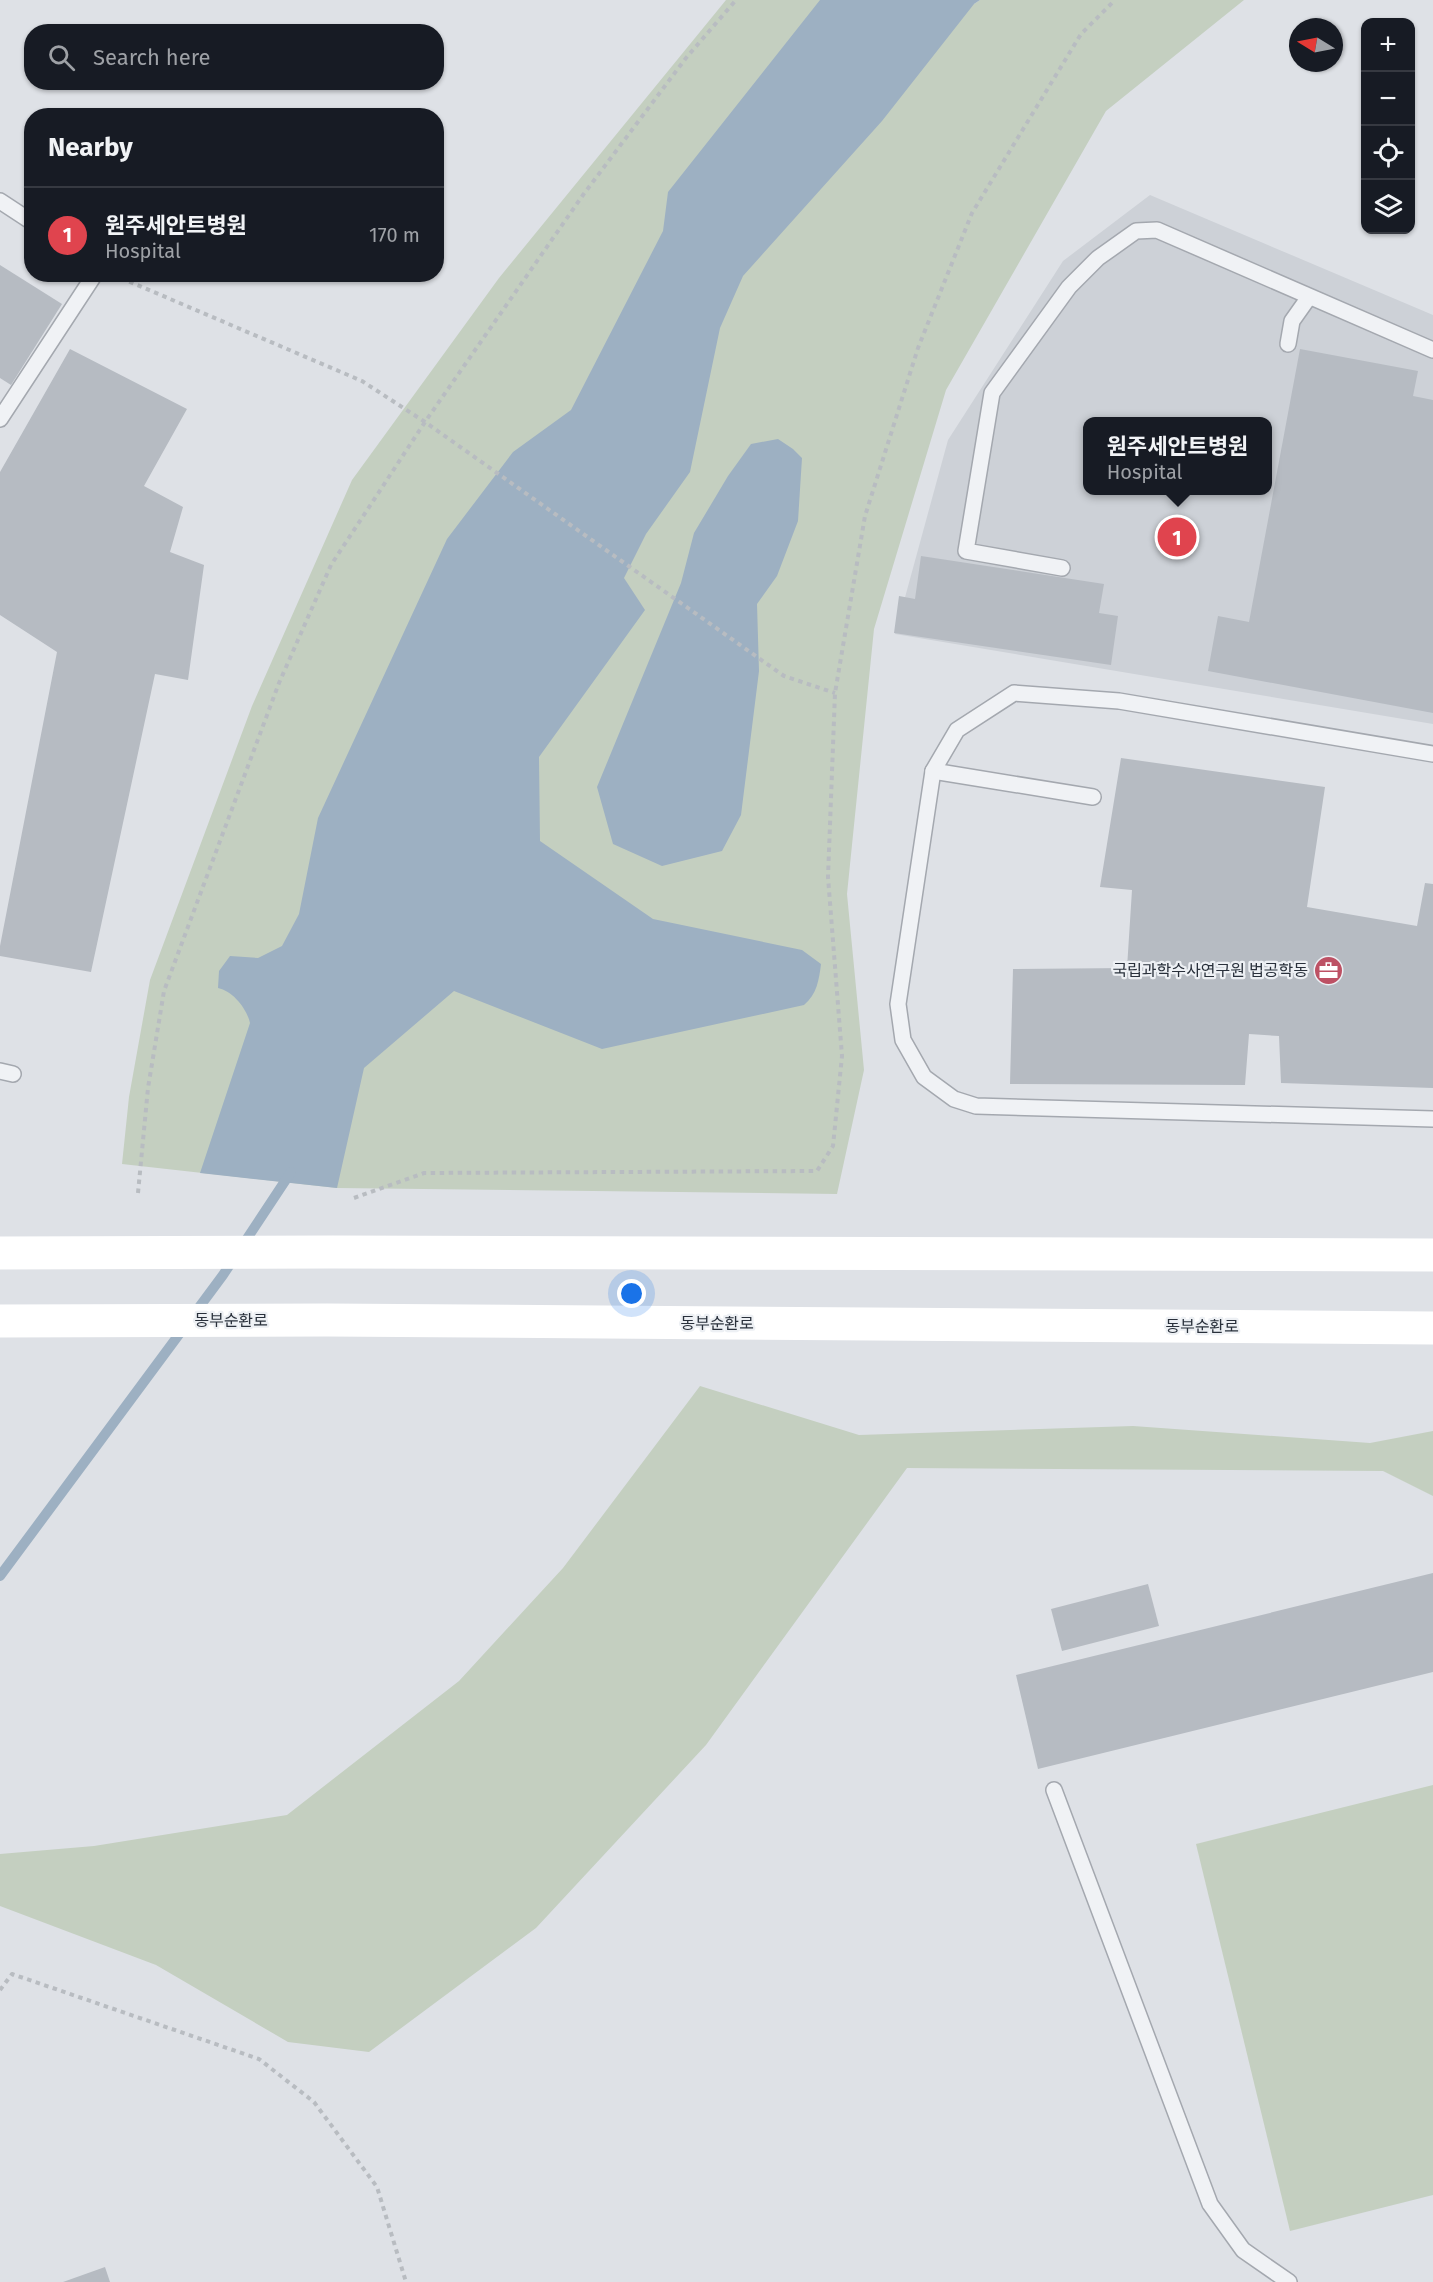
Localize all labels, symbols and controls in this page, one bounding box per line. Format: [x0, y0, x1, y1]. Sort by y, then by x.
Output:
north arrow [1289, 18, 1343, 72]
map controls [1361, 18, 1415, 234]
button: + [1361, 18, 1415, 72]
search box [24, 24, 444, 90]
icon: search [45, 41, 78, 74]
text: Search here [93, 44, 211, 71]
button: − [1361, 72, 1415, 126]
button: locate [1361, 126, 1415, 180]
text: Nearby [48, 132, 133, 163]
button: layers [1361, 180, 1415, 234]
text: 원주세안트병원 [105, 212, 247, 239]
text: 1 [63, 223, 72, 247]
text: 170 m [369, 223, 420, 247]
text: Hospital [105, 239, 181, 263]
popup [1083, 417, 1272, 495]
text: 원주세안트병원 [1107, 433, 1248, 460]
text: Hospital [1107, 460, 1182, 484]
pin: 1 [1158, 514, 1196, 560]
office icon: 국립과학수사연구원 법공학동 [1313, 954, 1345, 986]
place label: 국립과학수사연구원 법공학동 [1112, 961, 1308, 980]
your location [617, 1279, 646, 1308]
street label: 동부순환로 [194, 1311, 268, 1330]
street label: 동부순환로 [680, 1314, 754, 1333]
street label: 동부순환로 [1165, 1317, 1239, 1336]

